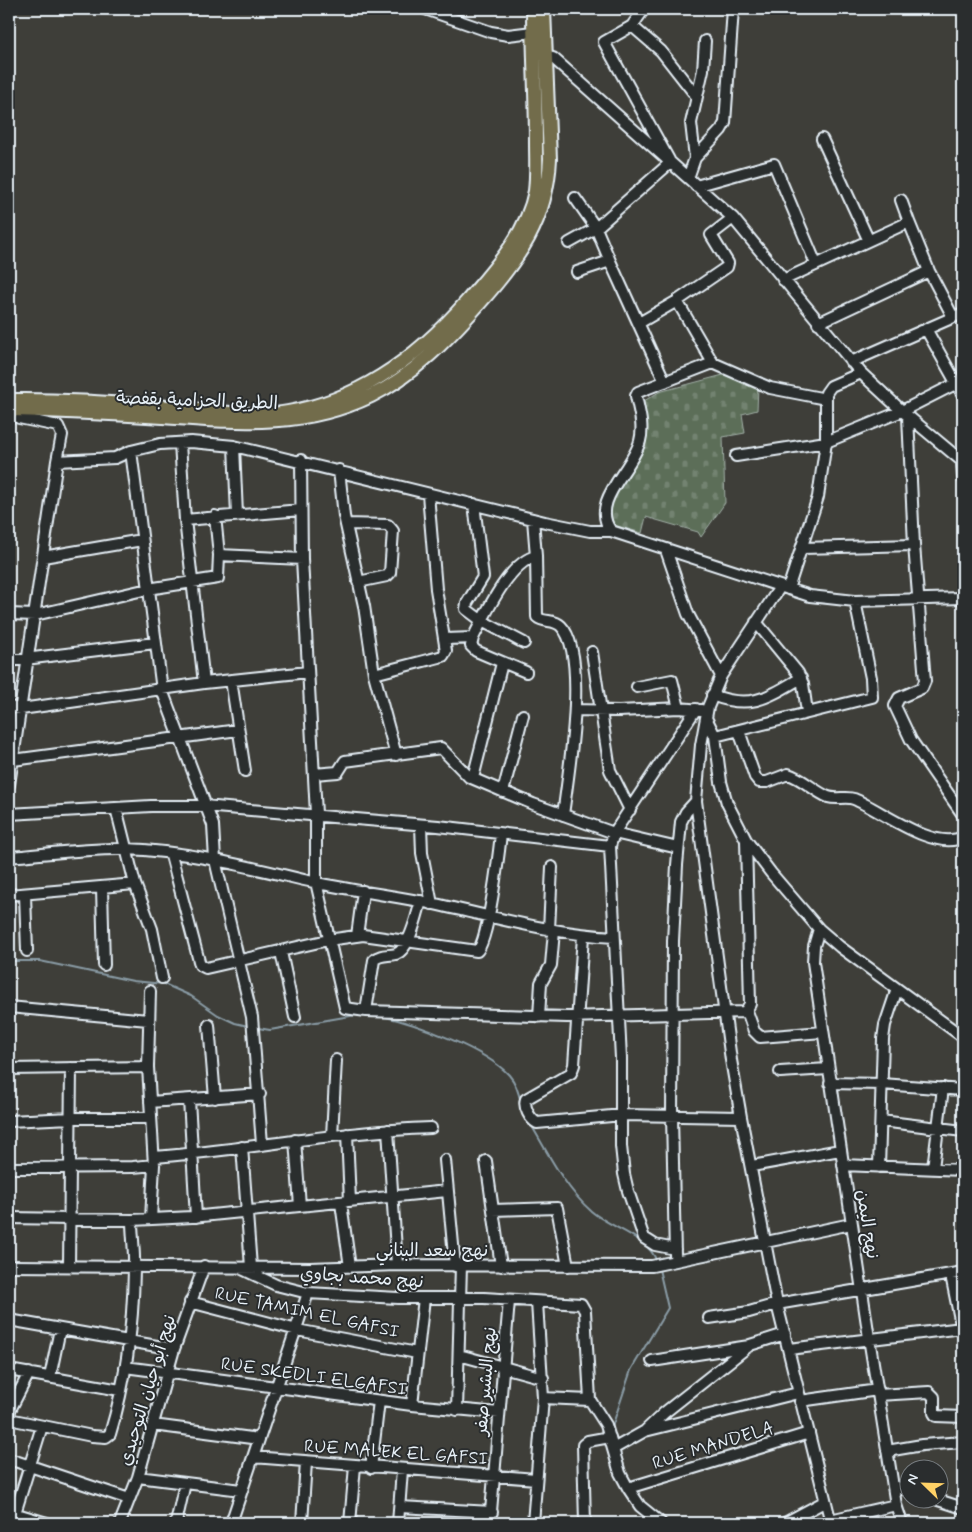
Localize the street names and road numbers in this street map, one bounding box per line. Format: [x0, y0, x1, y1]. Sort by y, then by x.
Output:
street label: الطريق الحزامية بقفصة [116, 386, 278, 416]
street label: نهج اليمن [850, 1188, 884, 1260]
street label: نهج سعد البناني [376, 1239, 488, 1266]
street label: نهج محمد بجاوي [299, 1262, 425, 1294]
street label: RUE TAMIM EL GAFSI [212, 1282, 401, 1344]
street label: نهج أبو حيان التوحيدي [114, 1312, 182, 1469]
street label: نهج البشير صفر [469, 1326, 503, 1438]
street label: RUE SKEDLI ELGAFSI [219, 1352, 409, 1402]
street label: RUE MANDELA [650, 1416, 777, 1476]
street label: RUE MALEK EL GAFSI [303, 1435, 489, 1471]

